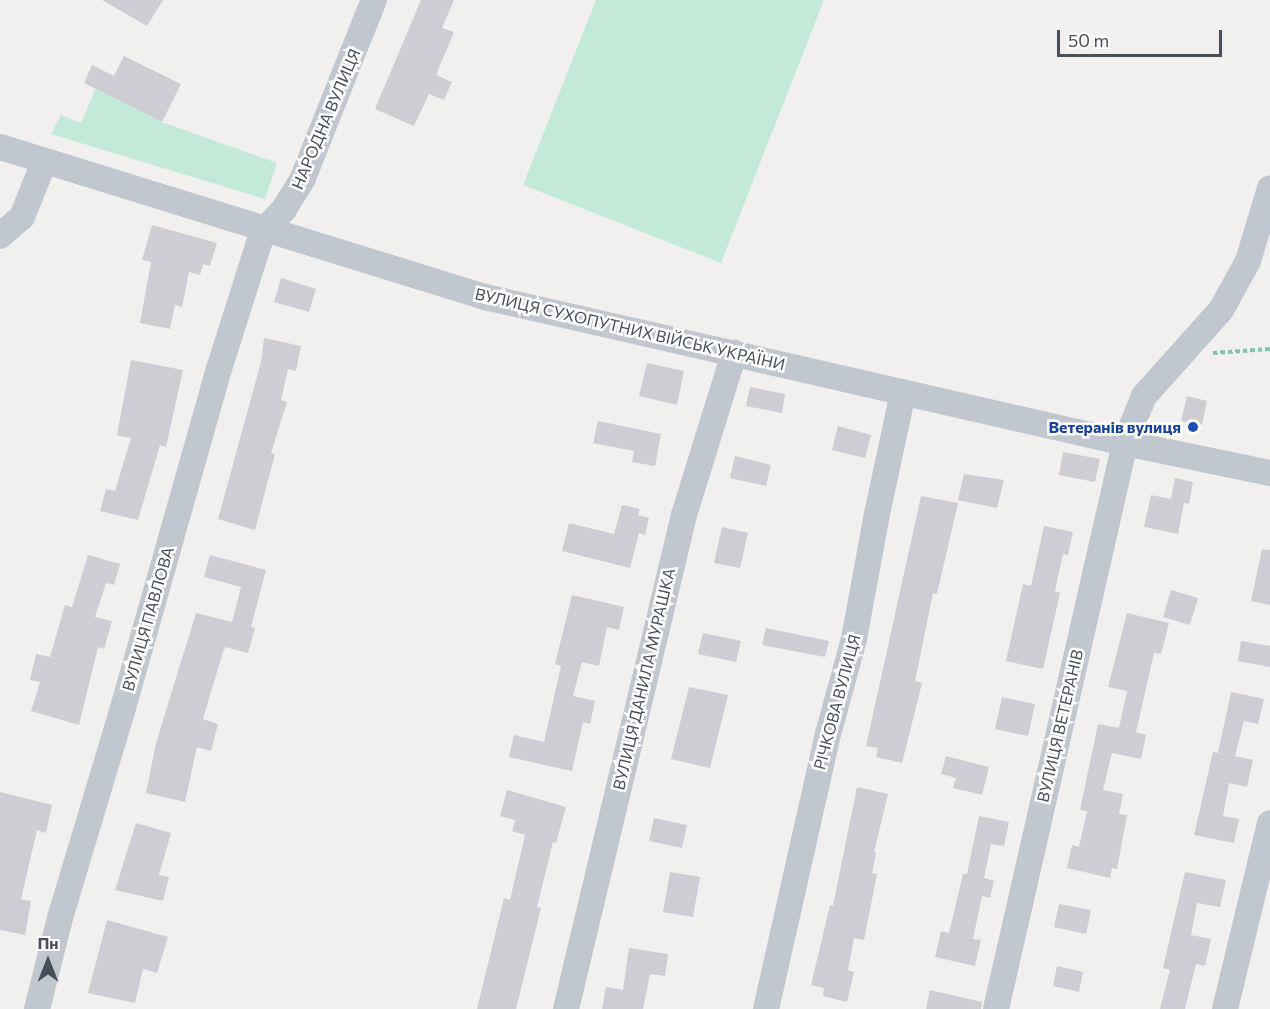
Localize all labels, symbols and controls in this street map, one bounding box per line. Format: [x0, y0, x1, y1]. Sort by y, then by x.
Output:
scale bar [1060, 18, 1225, 56]
text: 50 m [1068, 29, 1109, 51]
street label: НАРОДНА ВУЛИЦЯ [288, 46, 364, 192]
street label: ВУЛИЦЯ СУХОПУТНИХ ВІЙСЬК УКРАЇНИ [473, 284, 787, 374]
place label: Ветеранів вулиця [1048, 417, 1181, 437]
marker: Ветеранів вулиця [1186, 420, 1200, 434]
street label: ВУЛИЦЯ ПАВЛОВА [118, 545, 178, 693]
street label: ВУЛИЦЯ ДАНИЛА МУРАШКА [609, 566, 679, 792]
street label: РІЧКОВА ВУЛИЦЯ [810, 632, 864, 772]
street label: ВУЛИЦЯ ВЕТЕРАНІВ [1033, 648, 1087, 804]
north arrow [18, 931, 78, 991]
text: Пн [37, 933, 59, 952]

